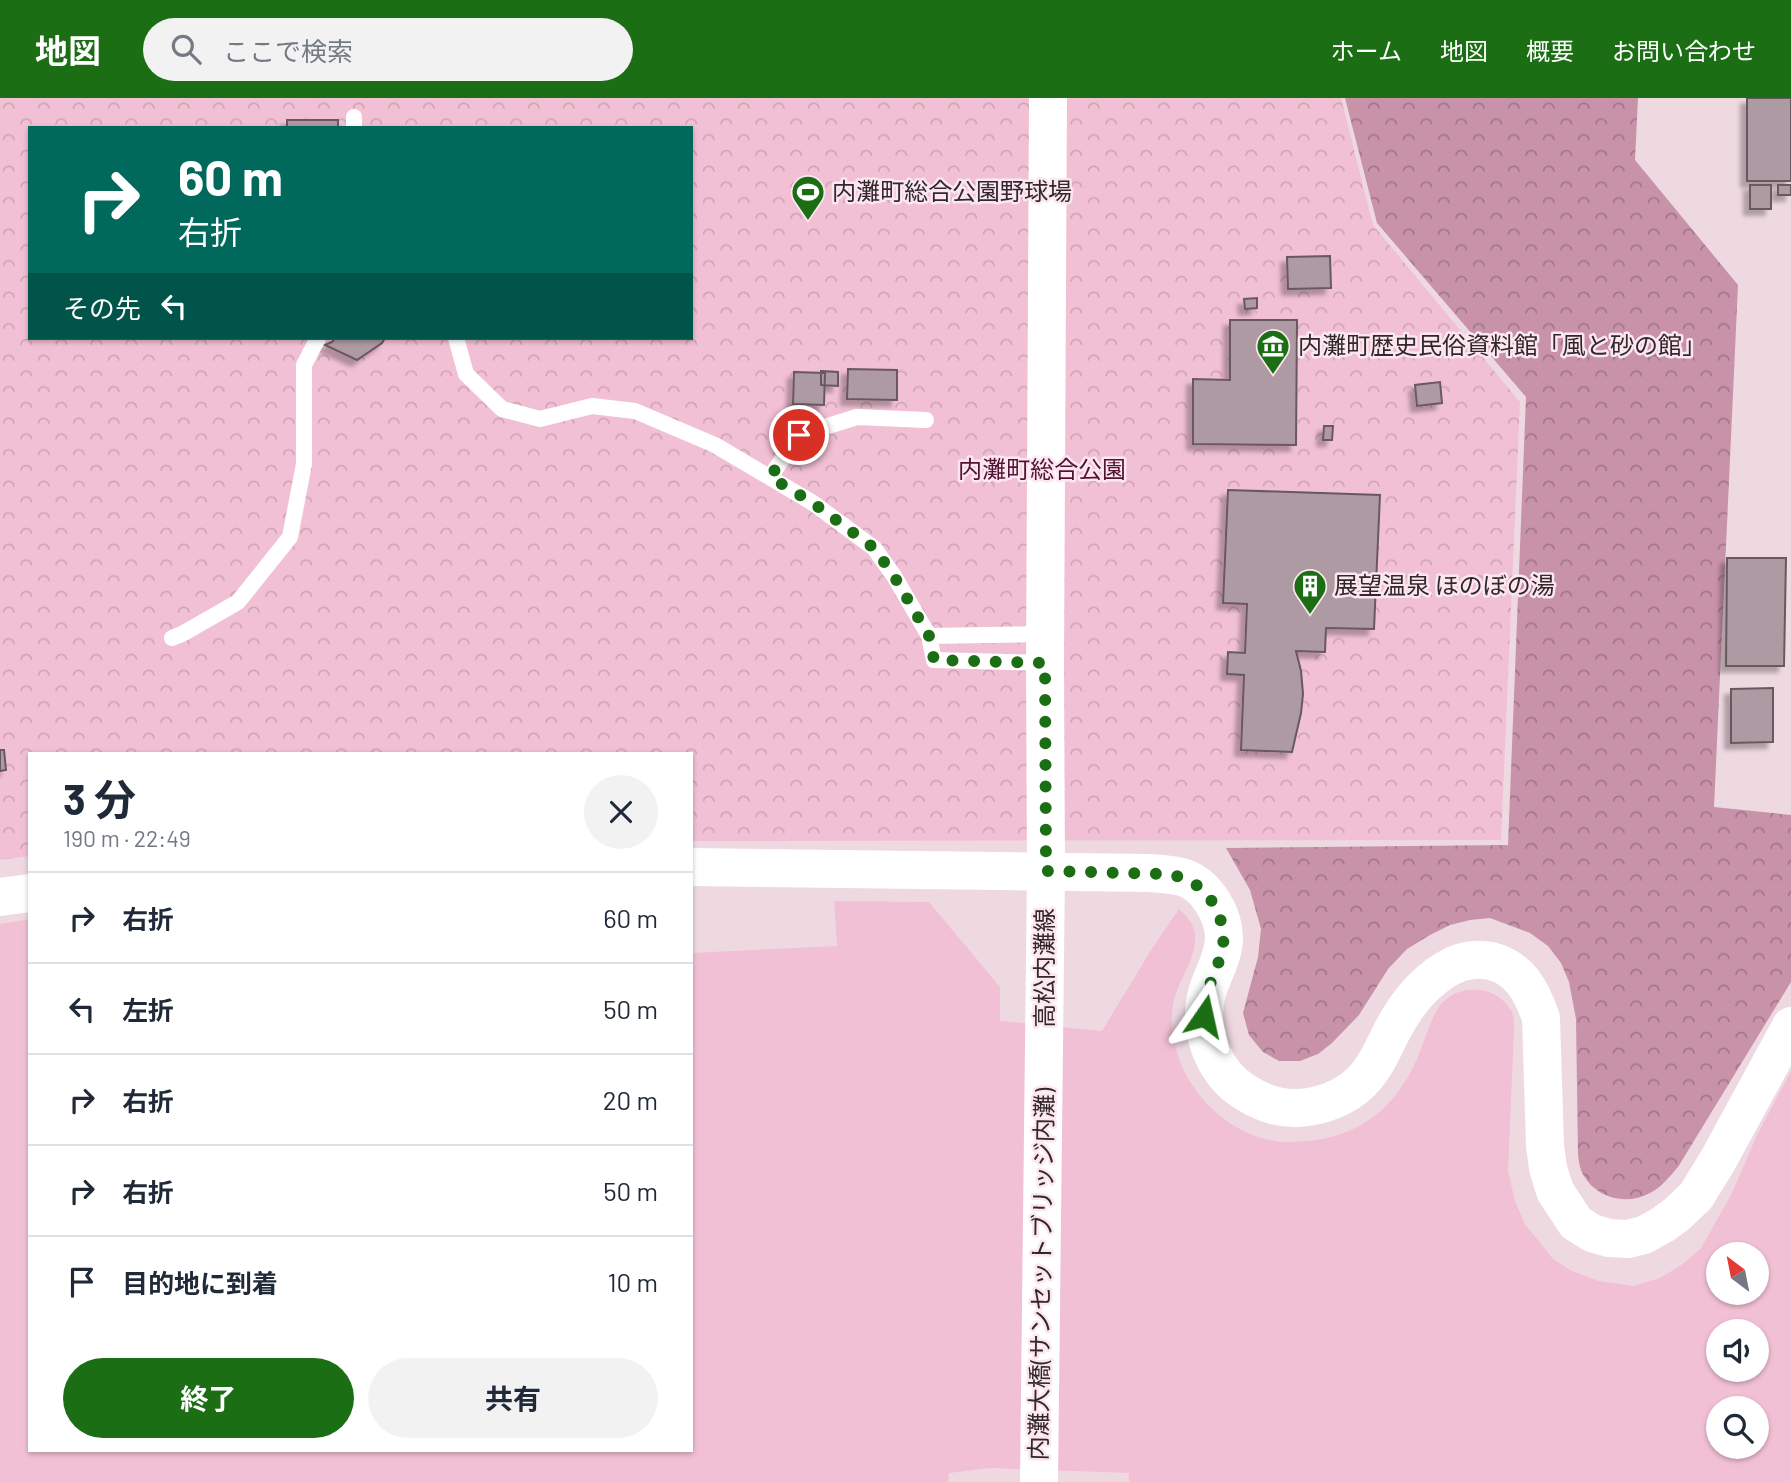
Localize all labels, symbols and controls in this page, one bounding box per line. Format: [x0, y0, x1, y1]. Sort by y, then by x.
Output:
search box [143, 18, 633, 81]
text: 地図 [35, 30, 101, 70]
icon: search [167, 30, 205, 68]
text: ここで検索 [223, 35, 353, 66]
text: ホーム [1331, 36, 1402, 65]
text: 地図 [1440, 36, 1488, 65]
text: 概要 [1526, 36, 1574, 65]
text: お問い合わせ [1612, 36, 1756, 65]
text: 60 m [178, 147, 283, 206]
icon: right [63, 154, 154, 245]
sports icon: 内灘町総合公園野球場 [789, 173, 827, 222]
place label: 内灘町総合公園野球場 [832, 176, 1072, 205]
text: 右折 [178, 212, 242, 250]
icon: left [155, 287, 193, 325]
text: その先 [63, 292, 141, 323]
museum icon: 内灘町歴史民俗資料館「風と砂の館」 [1254, 327, 1292, 376]
place label: 内灘町歴史民俗資料館「風と砂の館」 [1298, 330, 1706, 359]
pin [769, 405, 829, 465]
icon: arrive [780, 416, 818, 454]
park label: 内灘町総合公園 [958, 454, 1126, 483]
building icon: 展望温泉 ほのぼの湯 [1291, 567, 1329, 616]
place label: 展望温泉 ほのぼの湯 [1334, 570, 1555, 599]
text: 3 分 [63, 773, 136, 823]
button: close [584, 775, 658, 849]
text: 190 m · 22:49 [63, 824, 191, 852]
icon: right [63, 899, 101, 937]
text: 60 m [603, 902, 658, 933]
text: 右折 [122, 903, 174, 934]
street label: 高松内灘線 [1029, 908, 1058, 1028]
position arrow [1167, 979, 1241, 1053]
icon: left [63, 990, 101, 1028]
text: 50 m [603, 993, 658, 1024]
text: 左折 [122, 994, 174, 1025]
icon: right [63, 1081, 101, 1119]
text: 20 m [603, 1084, 658, 1115]
text: 右折 [122, 1085, 174, 1116]
street label: 内灘大橋(サンセットブリッジ内灘) [1023, 1087, 1058, 1460]
icon: right [63, 1172, 101, 1210]
text: 50 m [603, 1175, 658, 1206]
text: 右折 [122, 1176, 174, 1207]
north arrow [1706, 1242, 1769, 1306]
map controls [1706, 1242, 1769, 1459]
icon: arrive [63, 1263, 101, 1301]
text: 10 m [608, 1266, 658, 1297]
text: 目的地に到着 [122, 1267, 278, 1298]
button: sound [1706, 1319, 1769, 1382]
button: 終了 [63, 1358, 354, 1438]
button: 共有 [368, 1358, 658, 1438]
button: search [1706, 1396, 1769, 1459]

